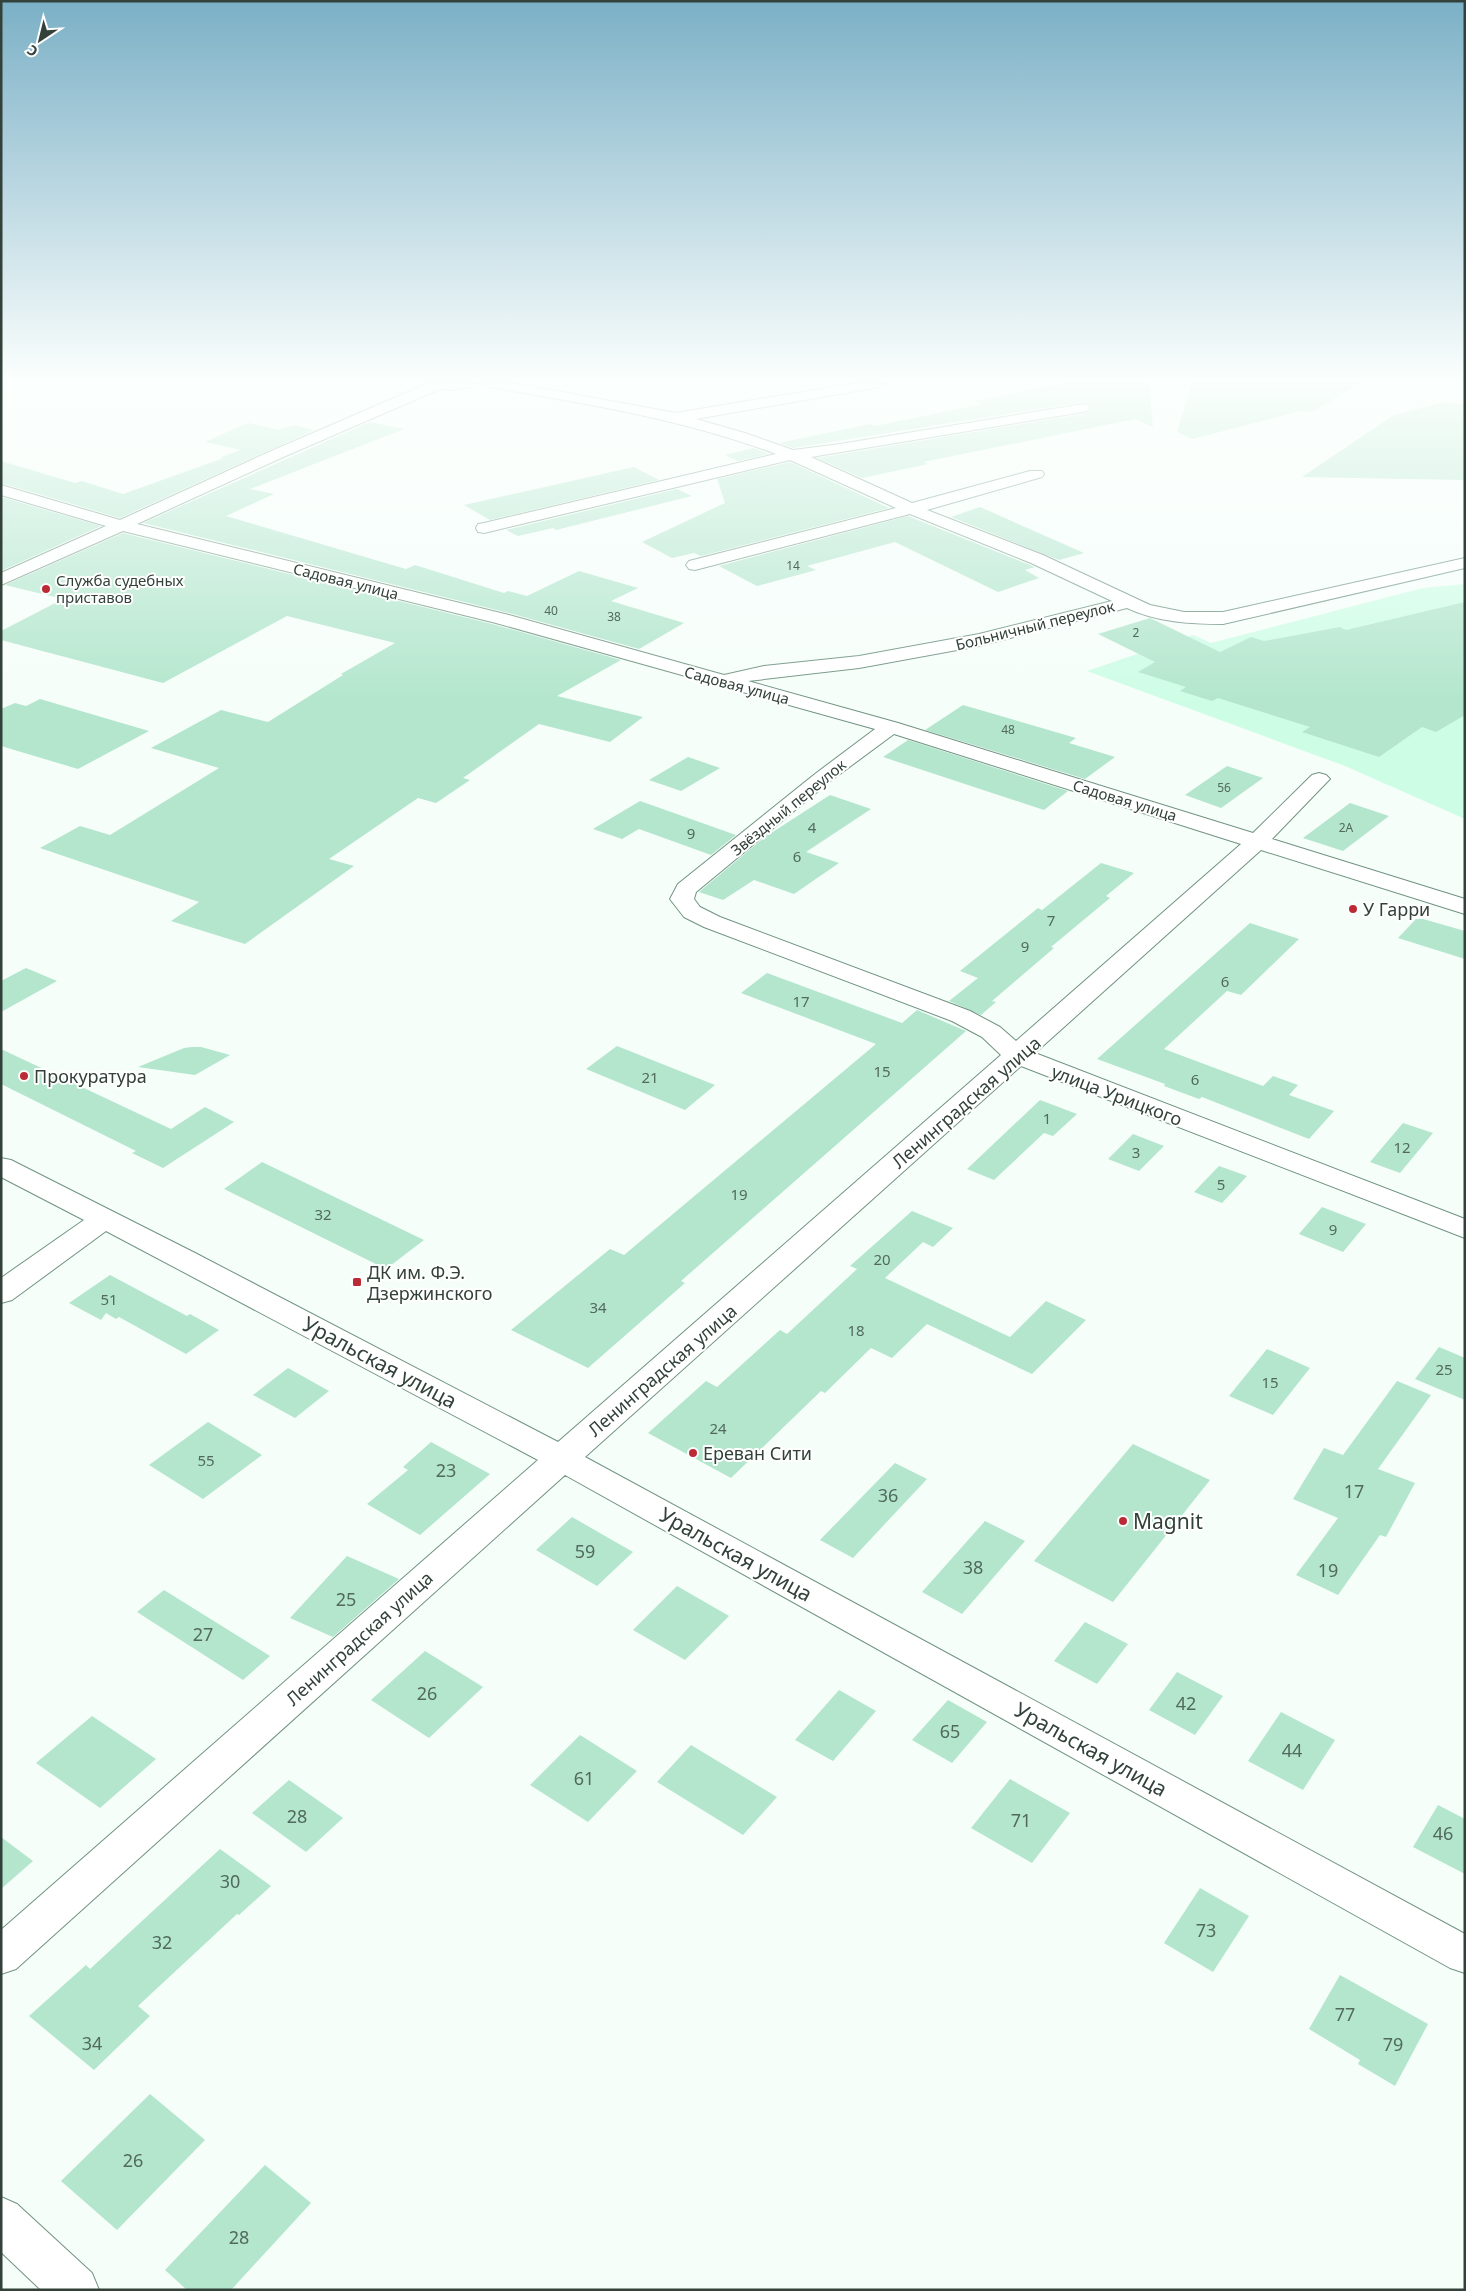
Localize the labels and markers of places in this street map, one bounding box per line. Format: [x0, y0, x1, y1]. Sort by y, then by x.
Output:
place label: Служба судебных приставов [56, 570, 184, 607]
marker: Служба судебных приставов [40, 583, 52, 595]
place label: У Гарри [1363, 897, 1430, 921]
marker: У Гарри [1347, 903, 1359, 915]
place label: Прокуратура [34, 1064, 147, 1088]
marker: Прокуратура [18, 1070, 30, 1082]
place label: ДК им. Ф.Э. Дзержинского [367, 1260, 492, 1305]
marker: ДК им. Ф.Э. Дзержинского [351, 1276, 363, 1288]
place label: Ереван Сити [703, 1441, 812, 1465]
marker: Ереван Сити [687, 1447, 699, 1459]
place label: Magnit [1133, 1507, 1203, 1535]
marker: Magnit [1117, 1515, 1129, 1527]

